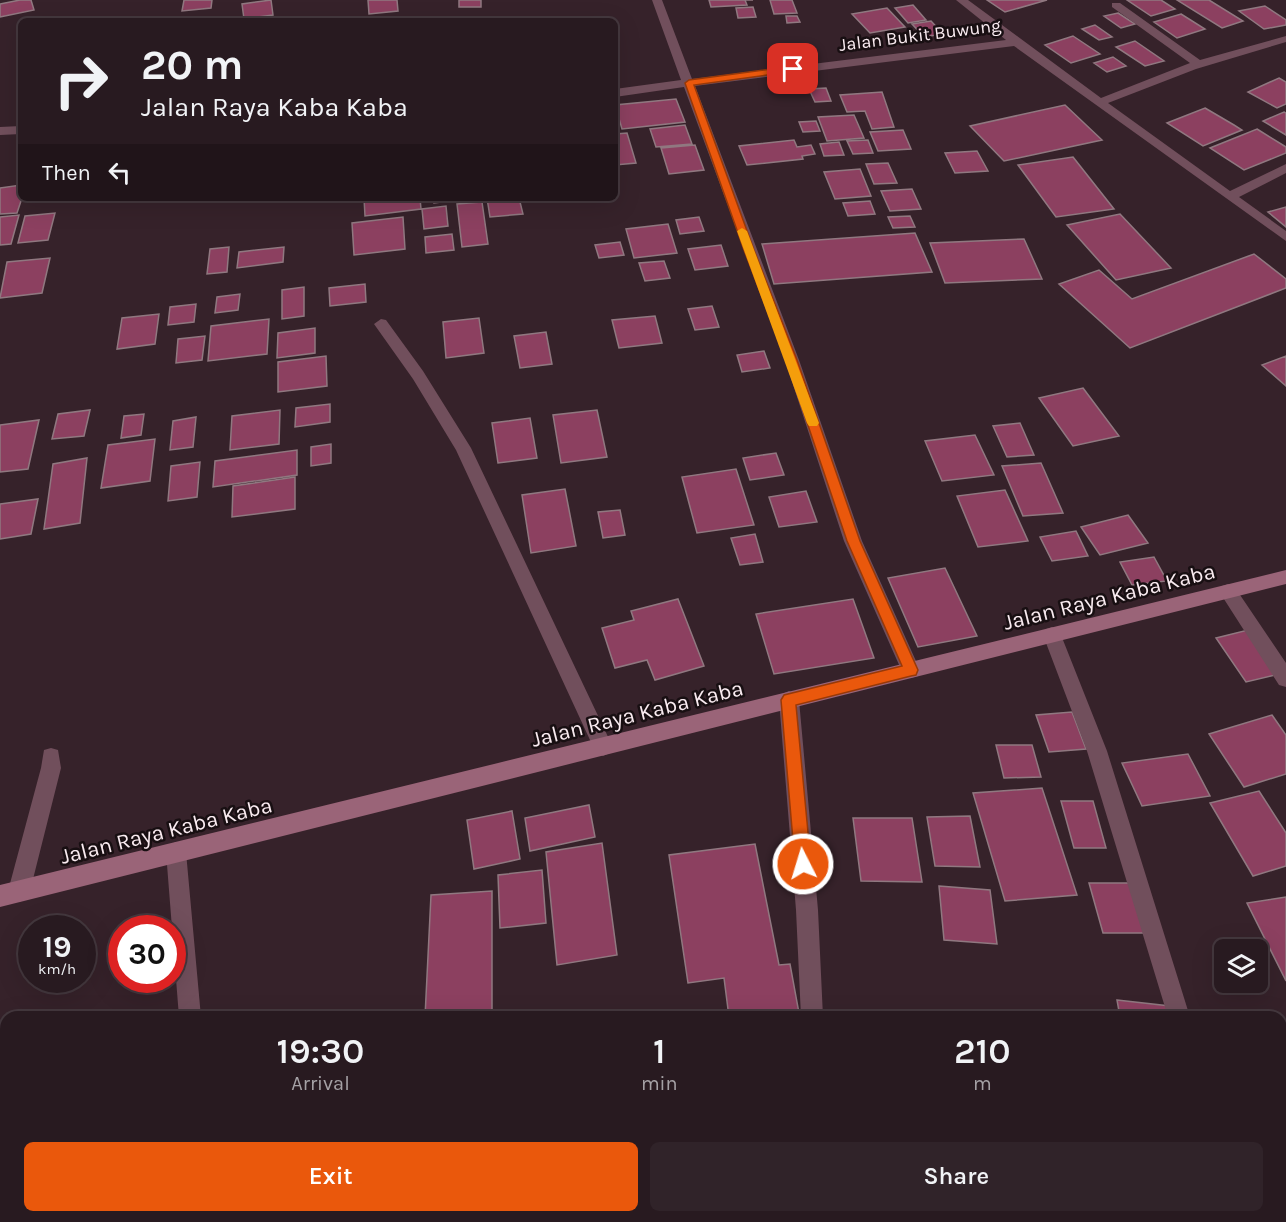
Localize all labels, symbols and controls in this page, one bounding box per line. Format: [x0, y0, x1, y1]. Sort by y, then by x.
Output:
street label: Jalan Bukit Buwung [838, 14, 1002, 56]
text: 20 m [141, 40, 243, 90]
icon: right [42, 42, 120, 120]
pin [767, 43, 818, 94]
icon: arrive [776, 52, 809, 85]
text: Jalan Raya Kaba Kaba [141, 91, 408, 123]
icon: left [103, 156, 136, 189]
text: Then [42, 160, 91, 186]
street label: Jalan Raya Kaba Kaba [1001, 558, 1218, 636]
street label: Jalan Raya Kaba Kaba [529, 675, 746, 753]
street label: Jalan Raya Kaba Kaba [58, 792, 275, 870]
position arrow [771, 832, 835, 896]
speed limit sign: 30 [108, 915, 186, 993]
text: 19 [42, 929, 71, 965]
map controls [1214, 939, 1268, 993]
button: layers [1214, 939, 1268, 993]
text: km/h [38, 960, 76, 978]
text: 19:30 [276, 1030, 364, 1072]
text: 1 [653, 1030, 666, 1072]
text: 210 [954, 1030, 1011, 1072]
text: Arrival [291, 1072, 350, 1095]
text: min [641, 1072, 678, 1095]
text: m [973, 1072, 992, 1095]
button: Exit [24, 1142, 638, 1211]
button: Share [650, 1142, 1263, 1211]

